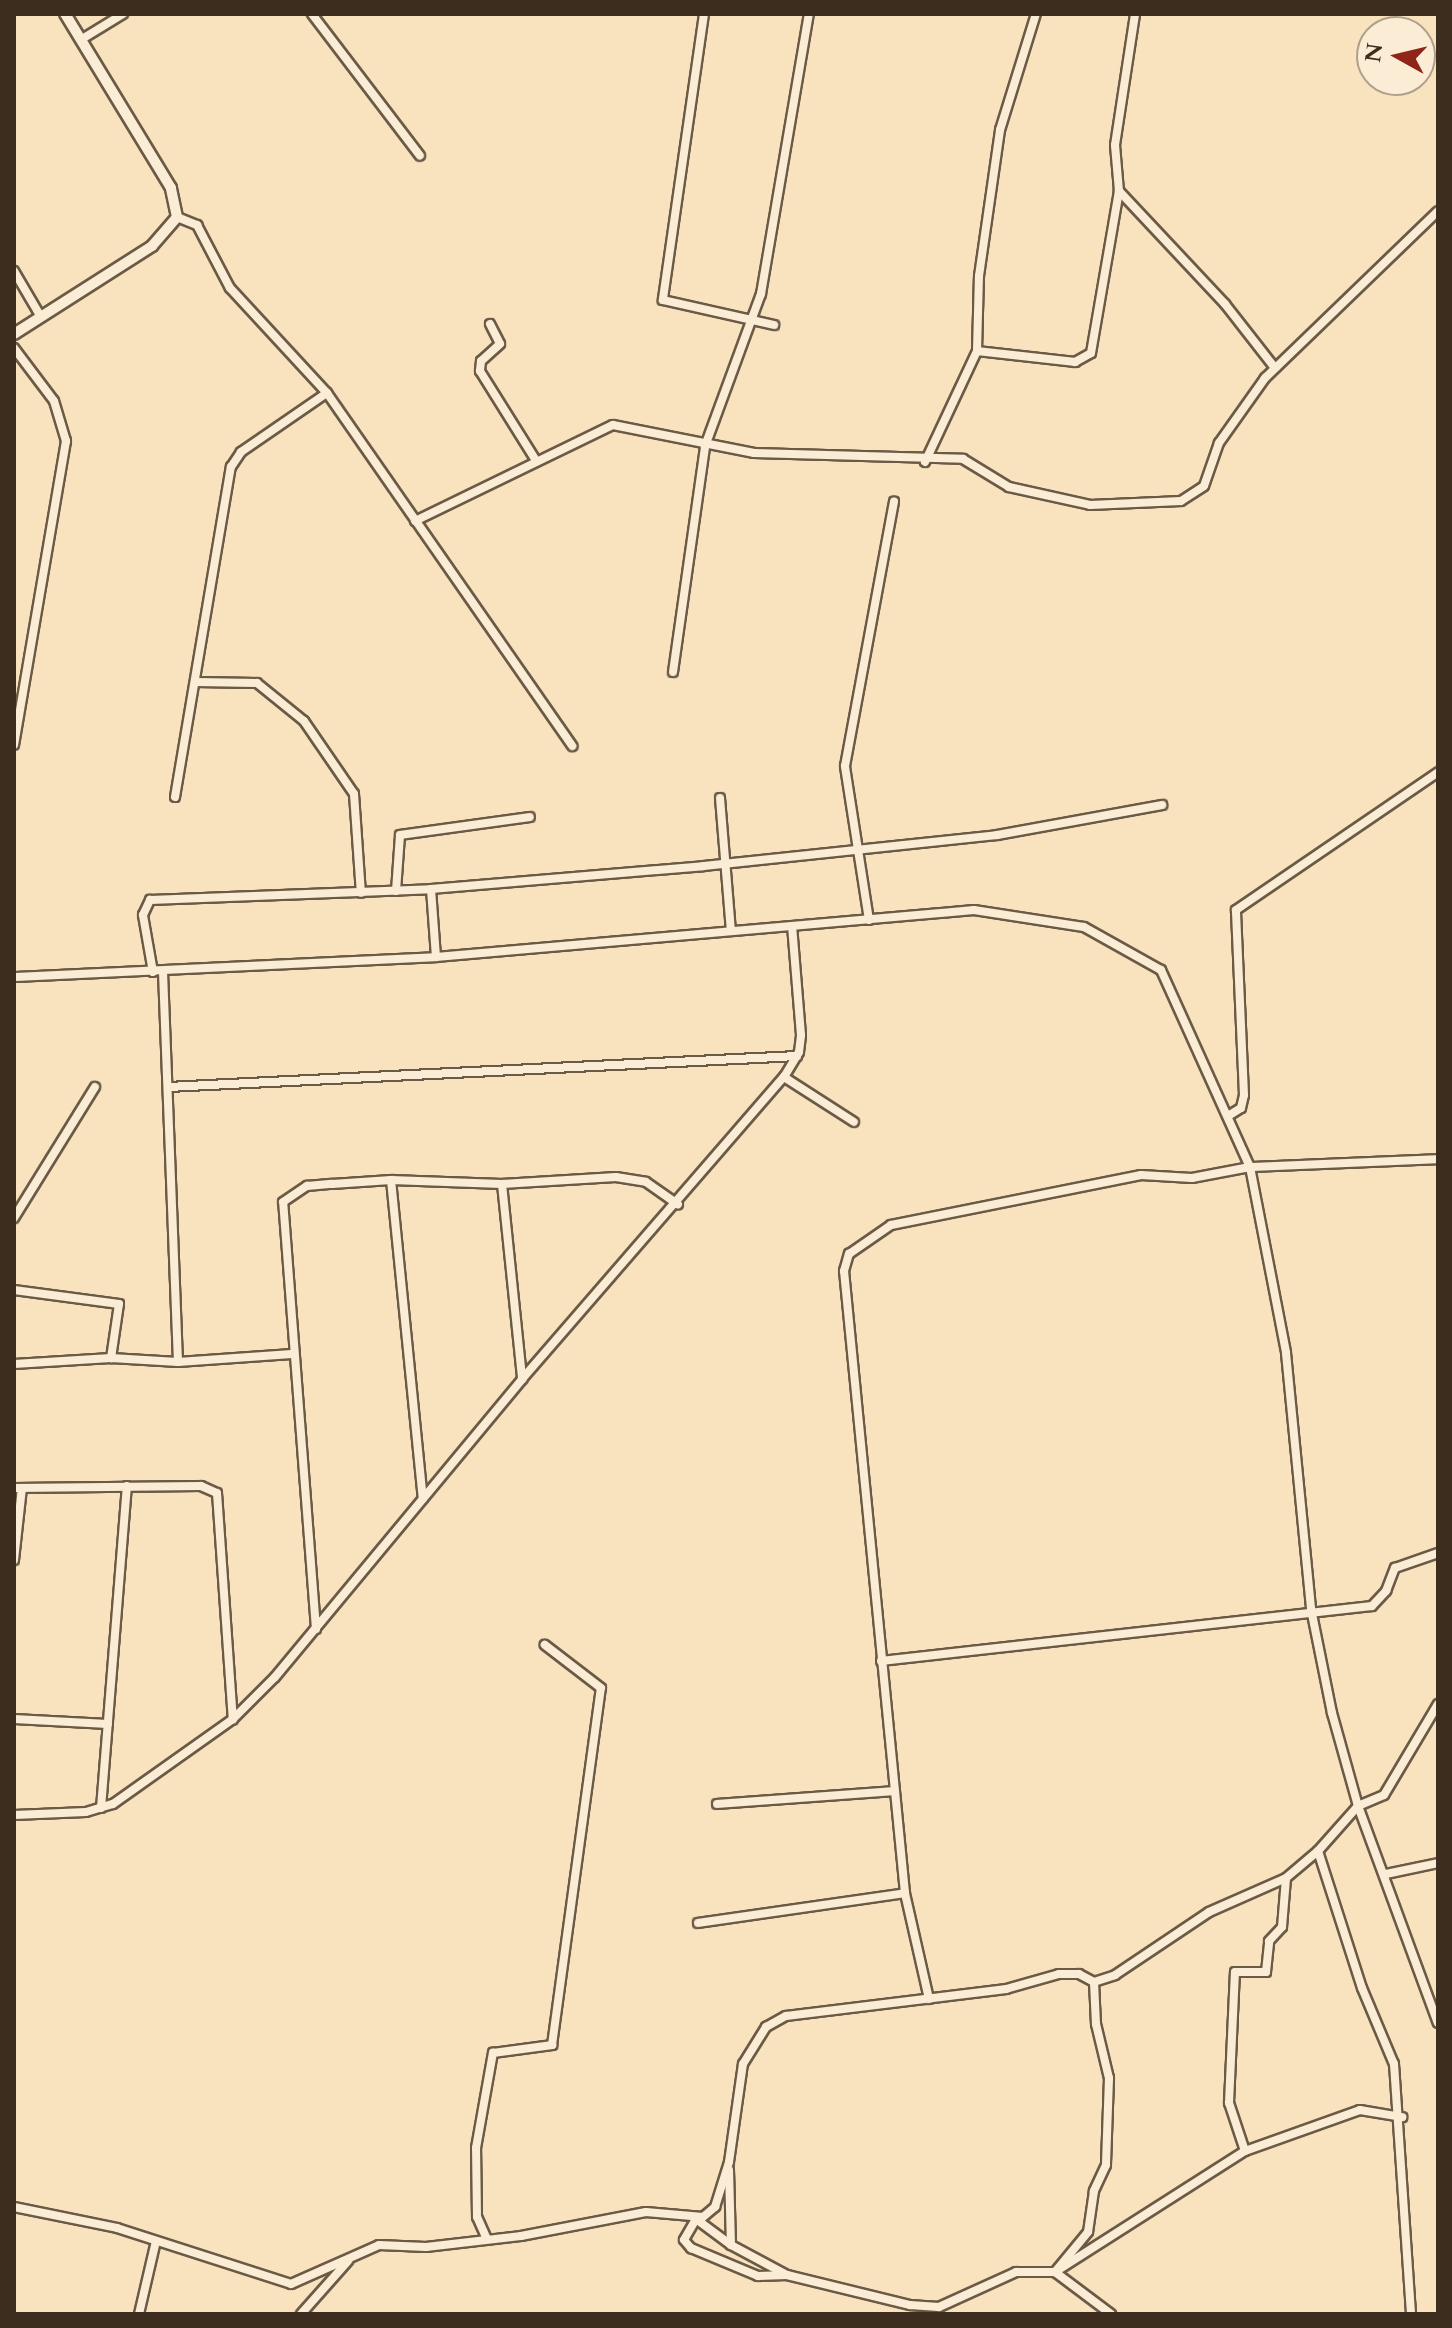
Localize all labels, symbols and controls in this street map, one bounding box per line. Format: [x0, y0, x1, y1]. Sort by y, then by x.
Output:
north arrow [1356, 16, 1436, 96]
text: N [1358, 41, 1390, 64]

